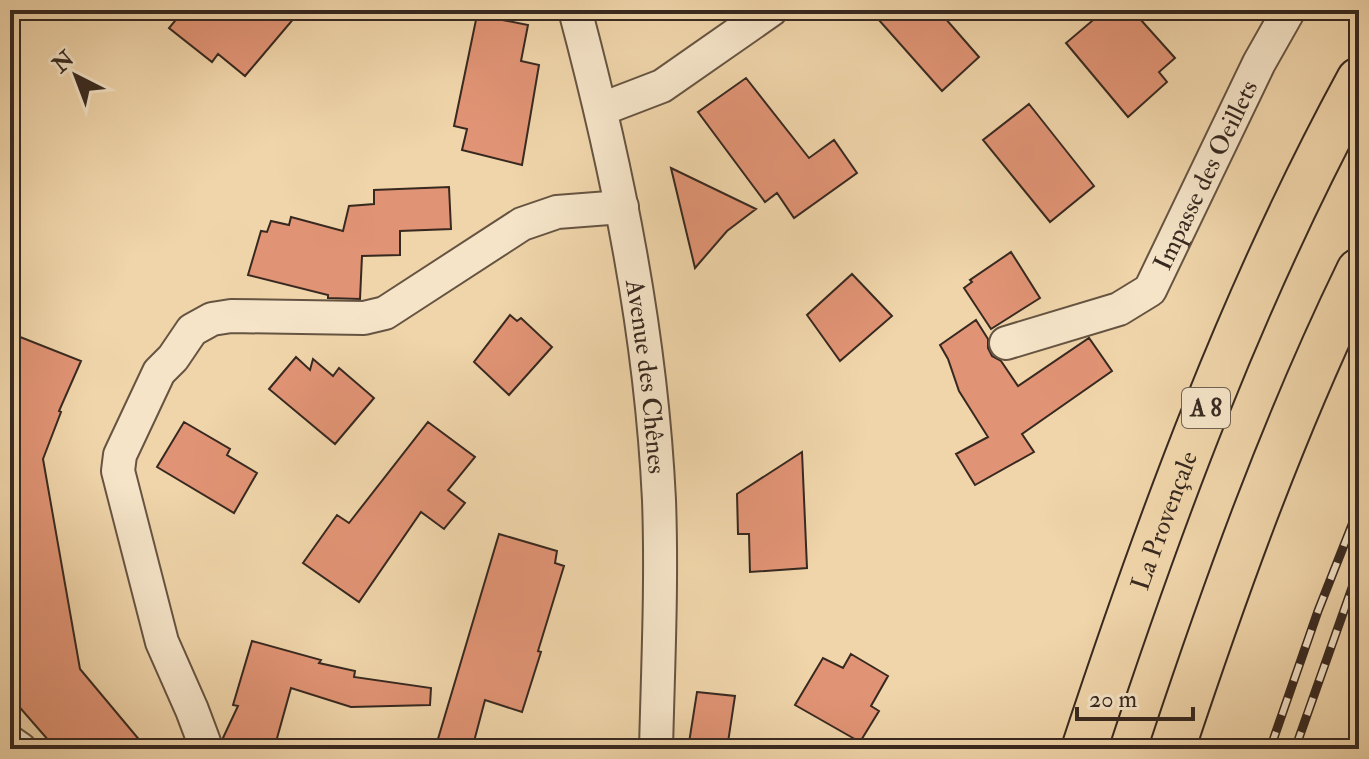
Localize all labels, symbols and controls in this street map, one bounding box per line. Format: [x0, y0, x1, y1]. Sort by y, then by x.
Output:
north arrow [36, 36, 116, 116]
text: N [46, 45, 80, 80]
street label: Impasse des Oeillets [1147, 75, 1265, 276]
street label: Avenue des Chênes [618, 276, 673, 475]
road number: A 8 [1182, 388, 1230, 428]
street label: La Provençale [1124, 447, 1205, 595]
scale bar [1077, 671, 1193, 721]
text: 20 m [1089, 684, 1138, 715]

